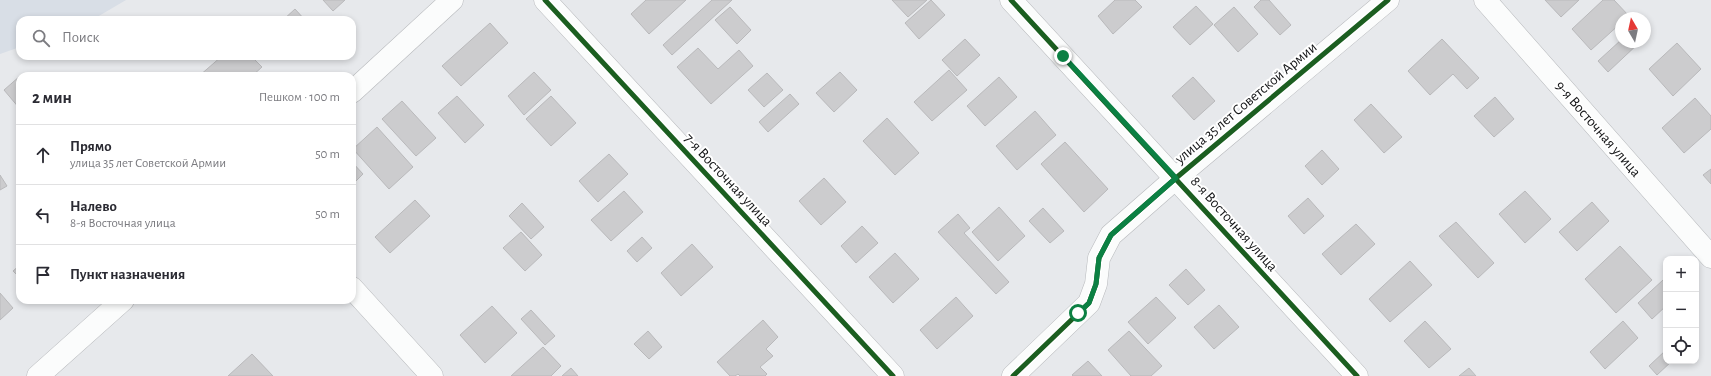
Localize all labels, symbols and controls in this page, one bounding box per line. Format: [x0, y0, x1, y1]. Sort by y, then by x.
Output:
north arrow [1615, 12, 1651, 48]
search box [16, 16, 356, 60]
icon: search [30, 27, 52, 49]
text: Поиск [62, 30, 100, 45]
street label: улица 35 лет Советской Армии [1171, 39, 1320, 167]
route end [1054, 47, 1072, 65]
street label: 9-я Восточная улица [1552, 78, 1644, 180]
text: 2 мин [32, 89, 72, 106]
text: Пешком · 100 m [259, 91, 340, 104]
street label: 7-я Восточная улица [681, 131, 775, 229]
text: Прямо [70, 139, 112, 154]
icon: ahead [32, 144, 54, 166]
text: 50 m [315, 148, 340, 161]
text: улица 35 лет Советской Армии [70, 157, 226, 170]
street label: 8-я Восточная улица [1188, 174, 1280, 274]
text: Налево [70, 199, 117, 214]
icon: left [32, 204, 54, 226]
text: 50 m [315, 208, 340, 221]
text: 8-я Восточная улица [70, 217, 176, 230]
map controls [1663, 256, 1699, 364]
button: + [1663, 256, 1699, 292]
icon: arrive [32, 264, 54, 286]
text: Пункт назначения [70, 267, 185, 282]
button: − [1663, 292, 1699, 328]
route start [1069, 304, 1087, 322]
button: locate [1663, 328, 1699, 364]

